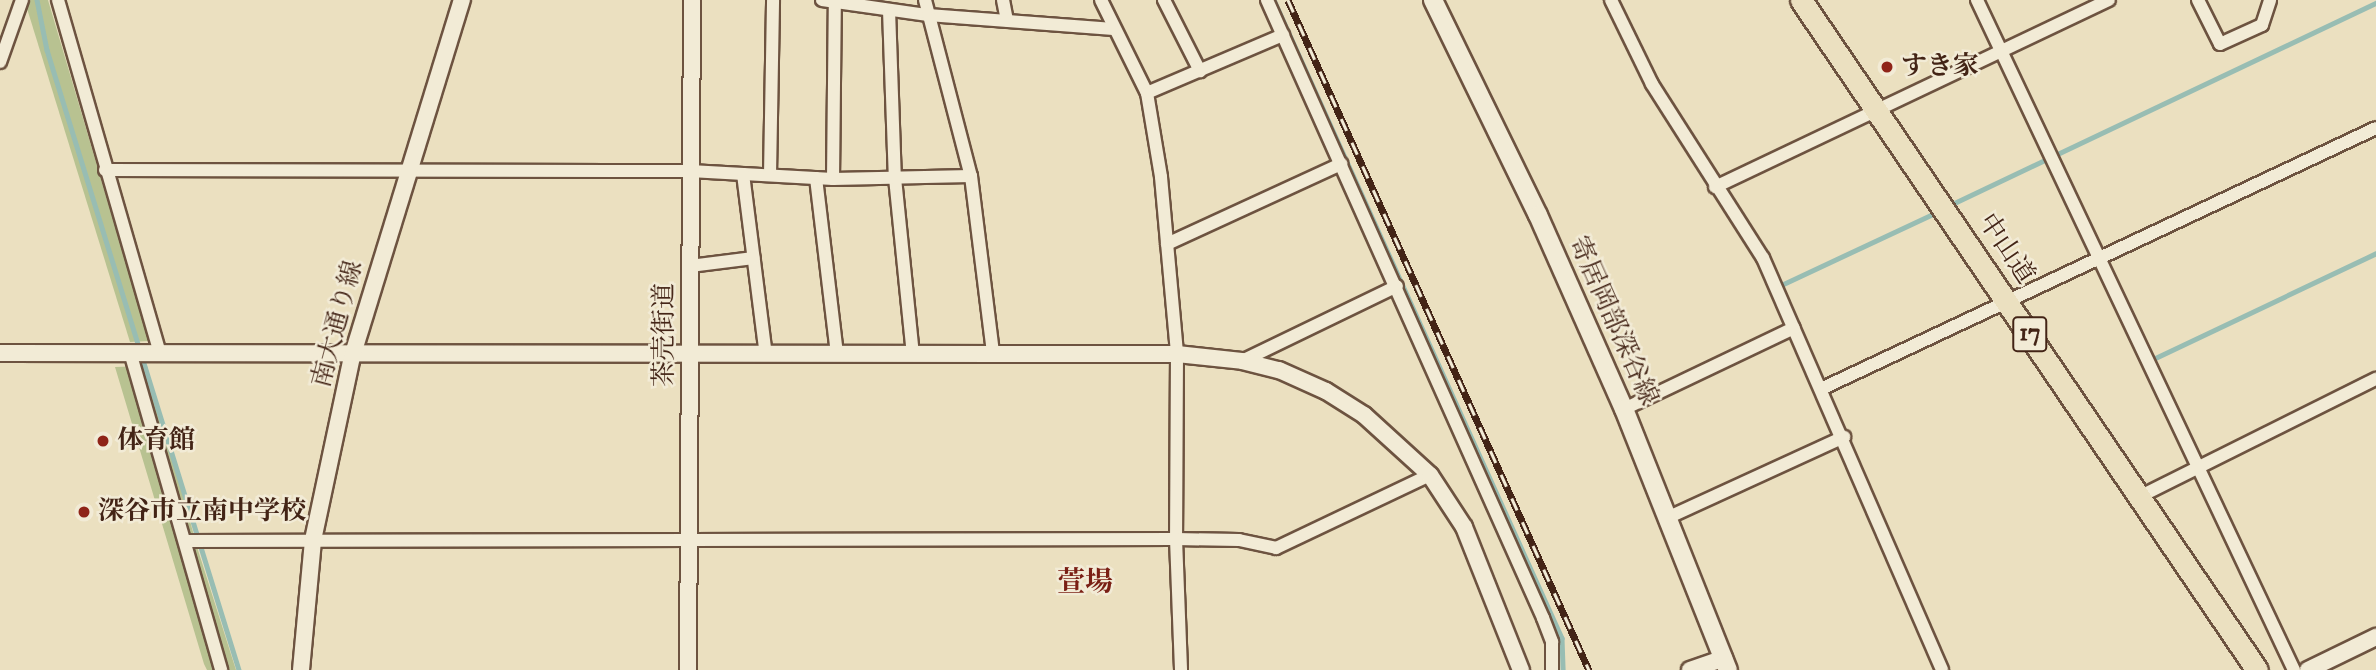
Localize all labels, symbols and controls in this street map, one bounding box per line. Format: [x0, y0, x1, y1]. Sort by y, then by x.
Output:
place label: すき家 [1901, 51, 1979, 83]
marker: すき家 [1879, 59, 1895, 75]
street label: 中山道 [1971, 208, 2041, 290]
street label: 寄居岡部深谷線 [1562, 232, 1664, 410]
street label: 南大通り線 [306, 257, 370, 391]
street label: 茶売街道 [649, 283, 681, 387]
road number: 17 [2011, 314, 2049, 354]
place label: 体育館 [117, 425, 195, 457]
marker: 体育館 [95, 433, 111, 449]
place label: 深谷市立南中学校 [98, 496, 306, 528]
marker: 深谷市立南中学校 [76, 504, 92, 520]
district label: 萱場 [1057, 566, 1113, 600]

